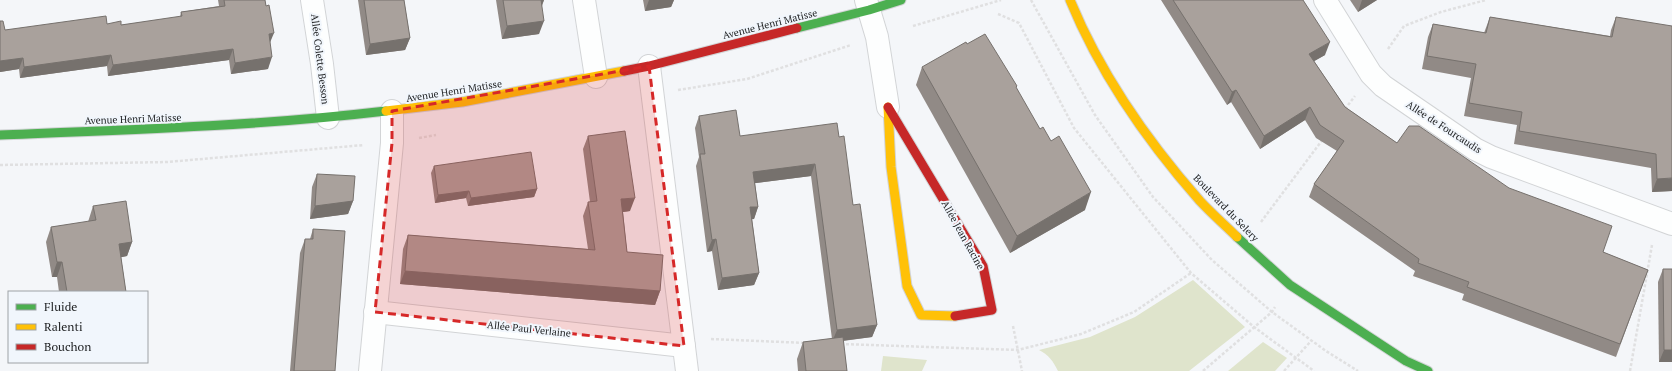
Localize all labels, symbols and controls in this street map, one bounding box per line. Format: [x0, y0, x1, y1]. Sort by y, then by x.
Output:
street label: Avenue Henri Matisse [721, 6, 819, 42]
street label: Allée Colette Besson [308, 13, 332, 105]
street label: Avenue Henri Matisse [405, 77, 503, 105]
street label: Allée de Fourcaudis [1404, 98, 1484, 156]
street label: Avenue Henri Matisse [84, 111, 182, 127]
street label: Boulevard du Selery [1191, 172, 1262, 245]
street label: Allée Jean Racine [939, 198, 987, 272]
legend [8, 291, 148, 363]
text: Fluide [44, 299, 77, 314]
street label: Allée Paul Verlaine [487, 318, 571, 340]
text: Ralenti [44, 319, 83, 334]
text: Bouchon [44, 339, 91, 354]

